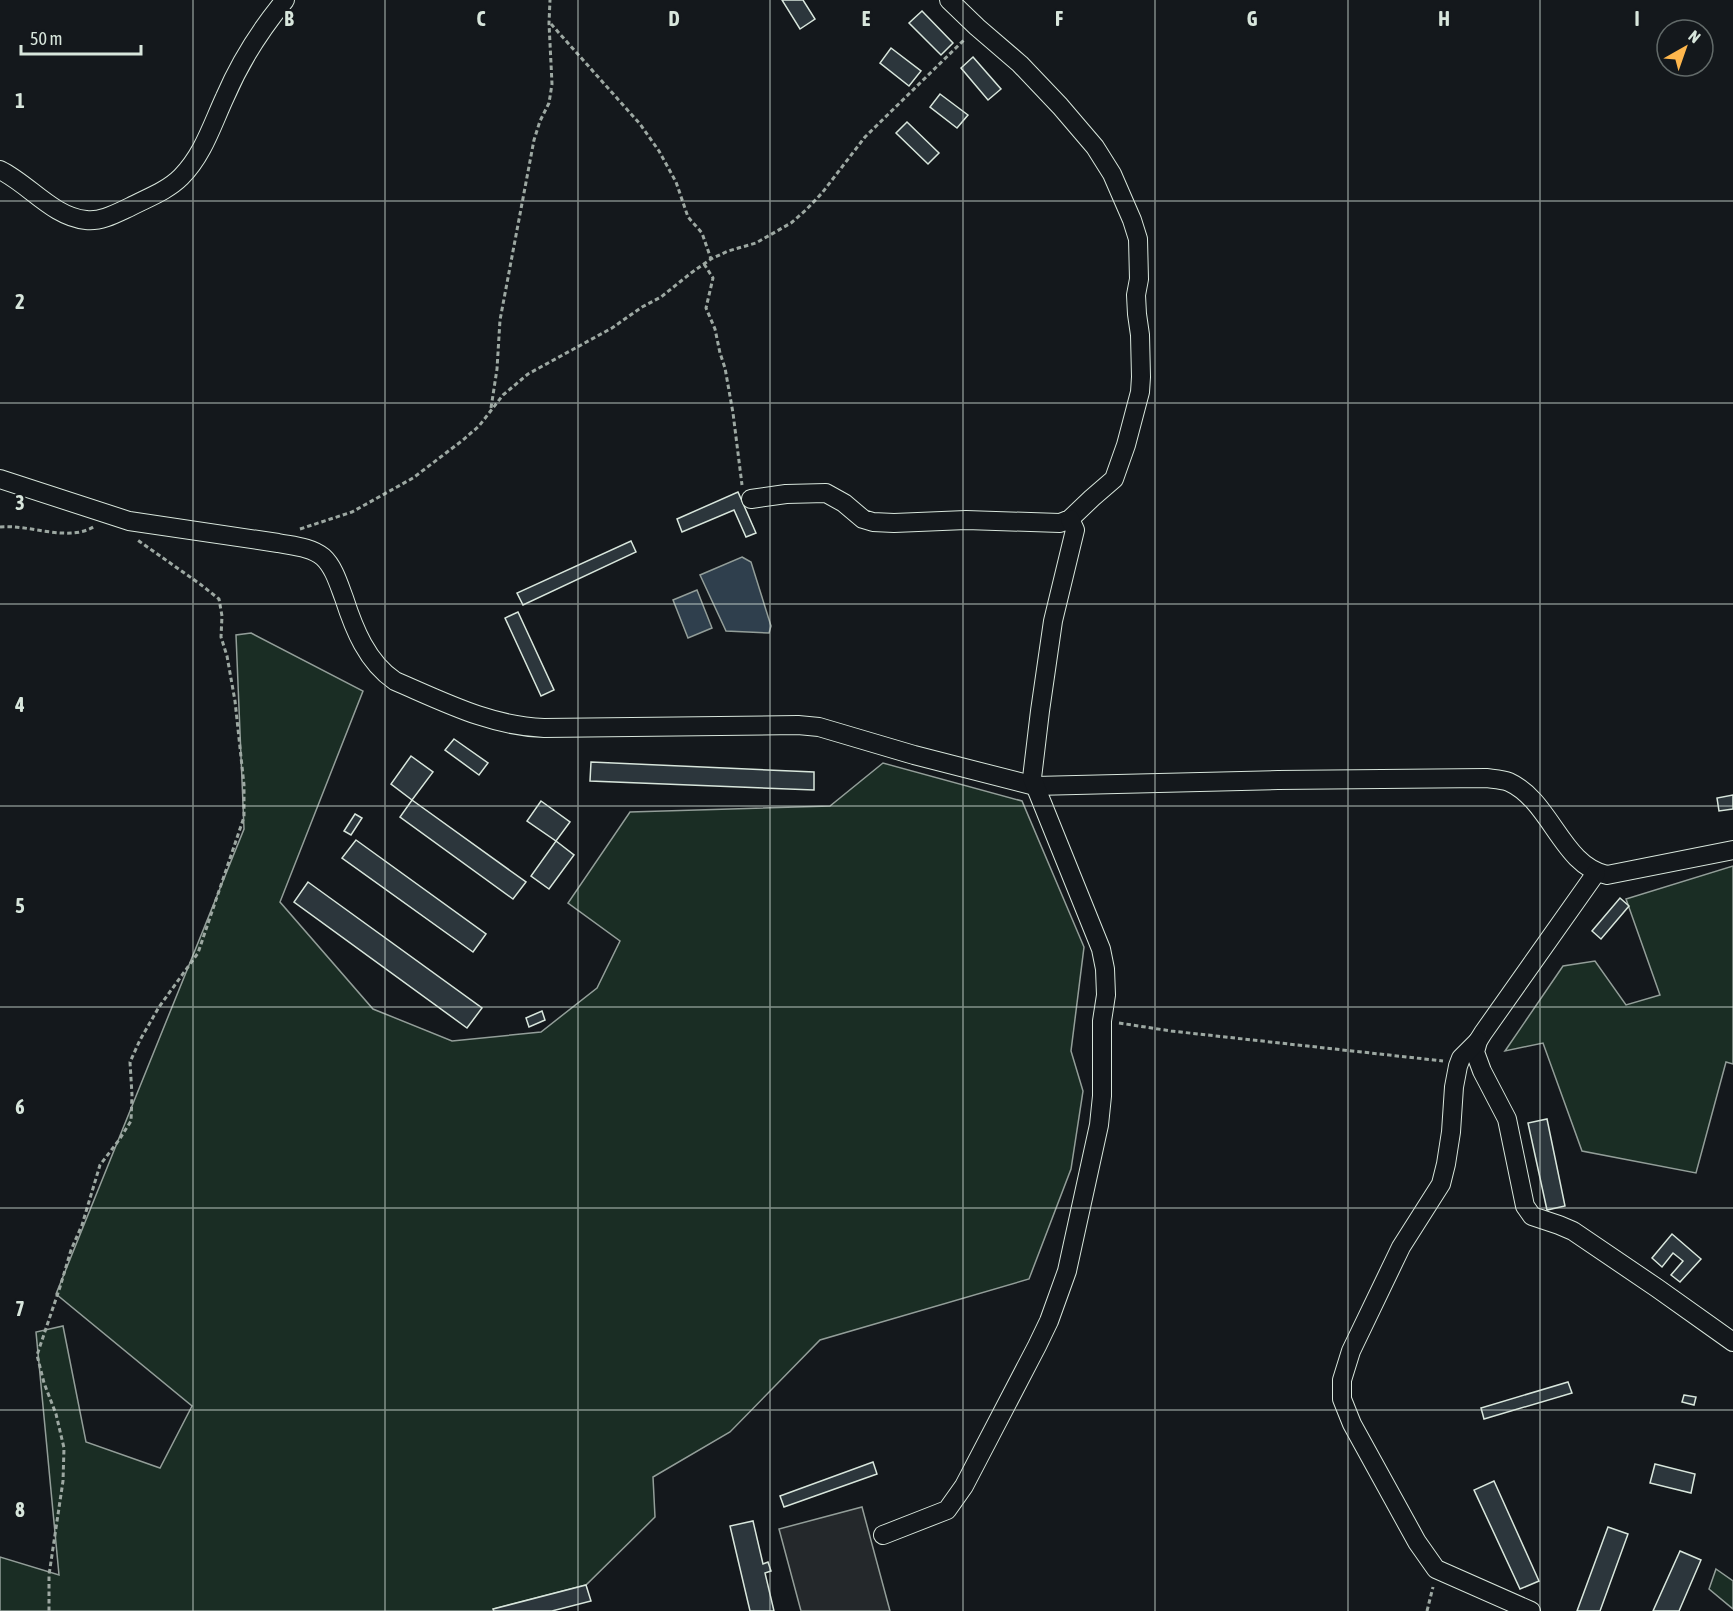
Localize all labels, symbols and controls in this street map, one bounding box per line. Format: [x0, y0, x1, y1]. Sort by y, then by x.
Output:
text: B [284, 7, 294, 30]
text: C [477, 7, 486, 30]
text: D [668, 7, 680, 30]
text: E [862, 7, 871, 30]
text: F [1055, 7, 1063, 30]
text: G [1247, 7, 1258, 30]
text: H [1438, 7, 1450, 30]
text: I [1634, 7, 1640, 30]
scale bar [21, 18, 141, 56]
north arrow [1655, 18, 1715, 78]
text: N [1685, 27, 1704, 46]
text: 50 m [30, 28, 62, 49]
text: 1 [15, 89, 25, 112]
text: 2 [15, 290, 25, 313]
text: 3 [15, 491, 25, 514]
text: 4 [14, 693, 25, 716]
text: 5 [15, 894, 25, 917]
text: 6 [15, 1095, 25, 1118]
text: 7 [15, 1297, 25, 1320]
text: 8 [15, 1498, 25, 1521]

